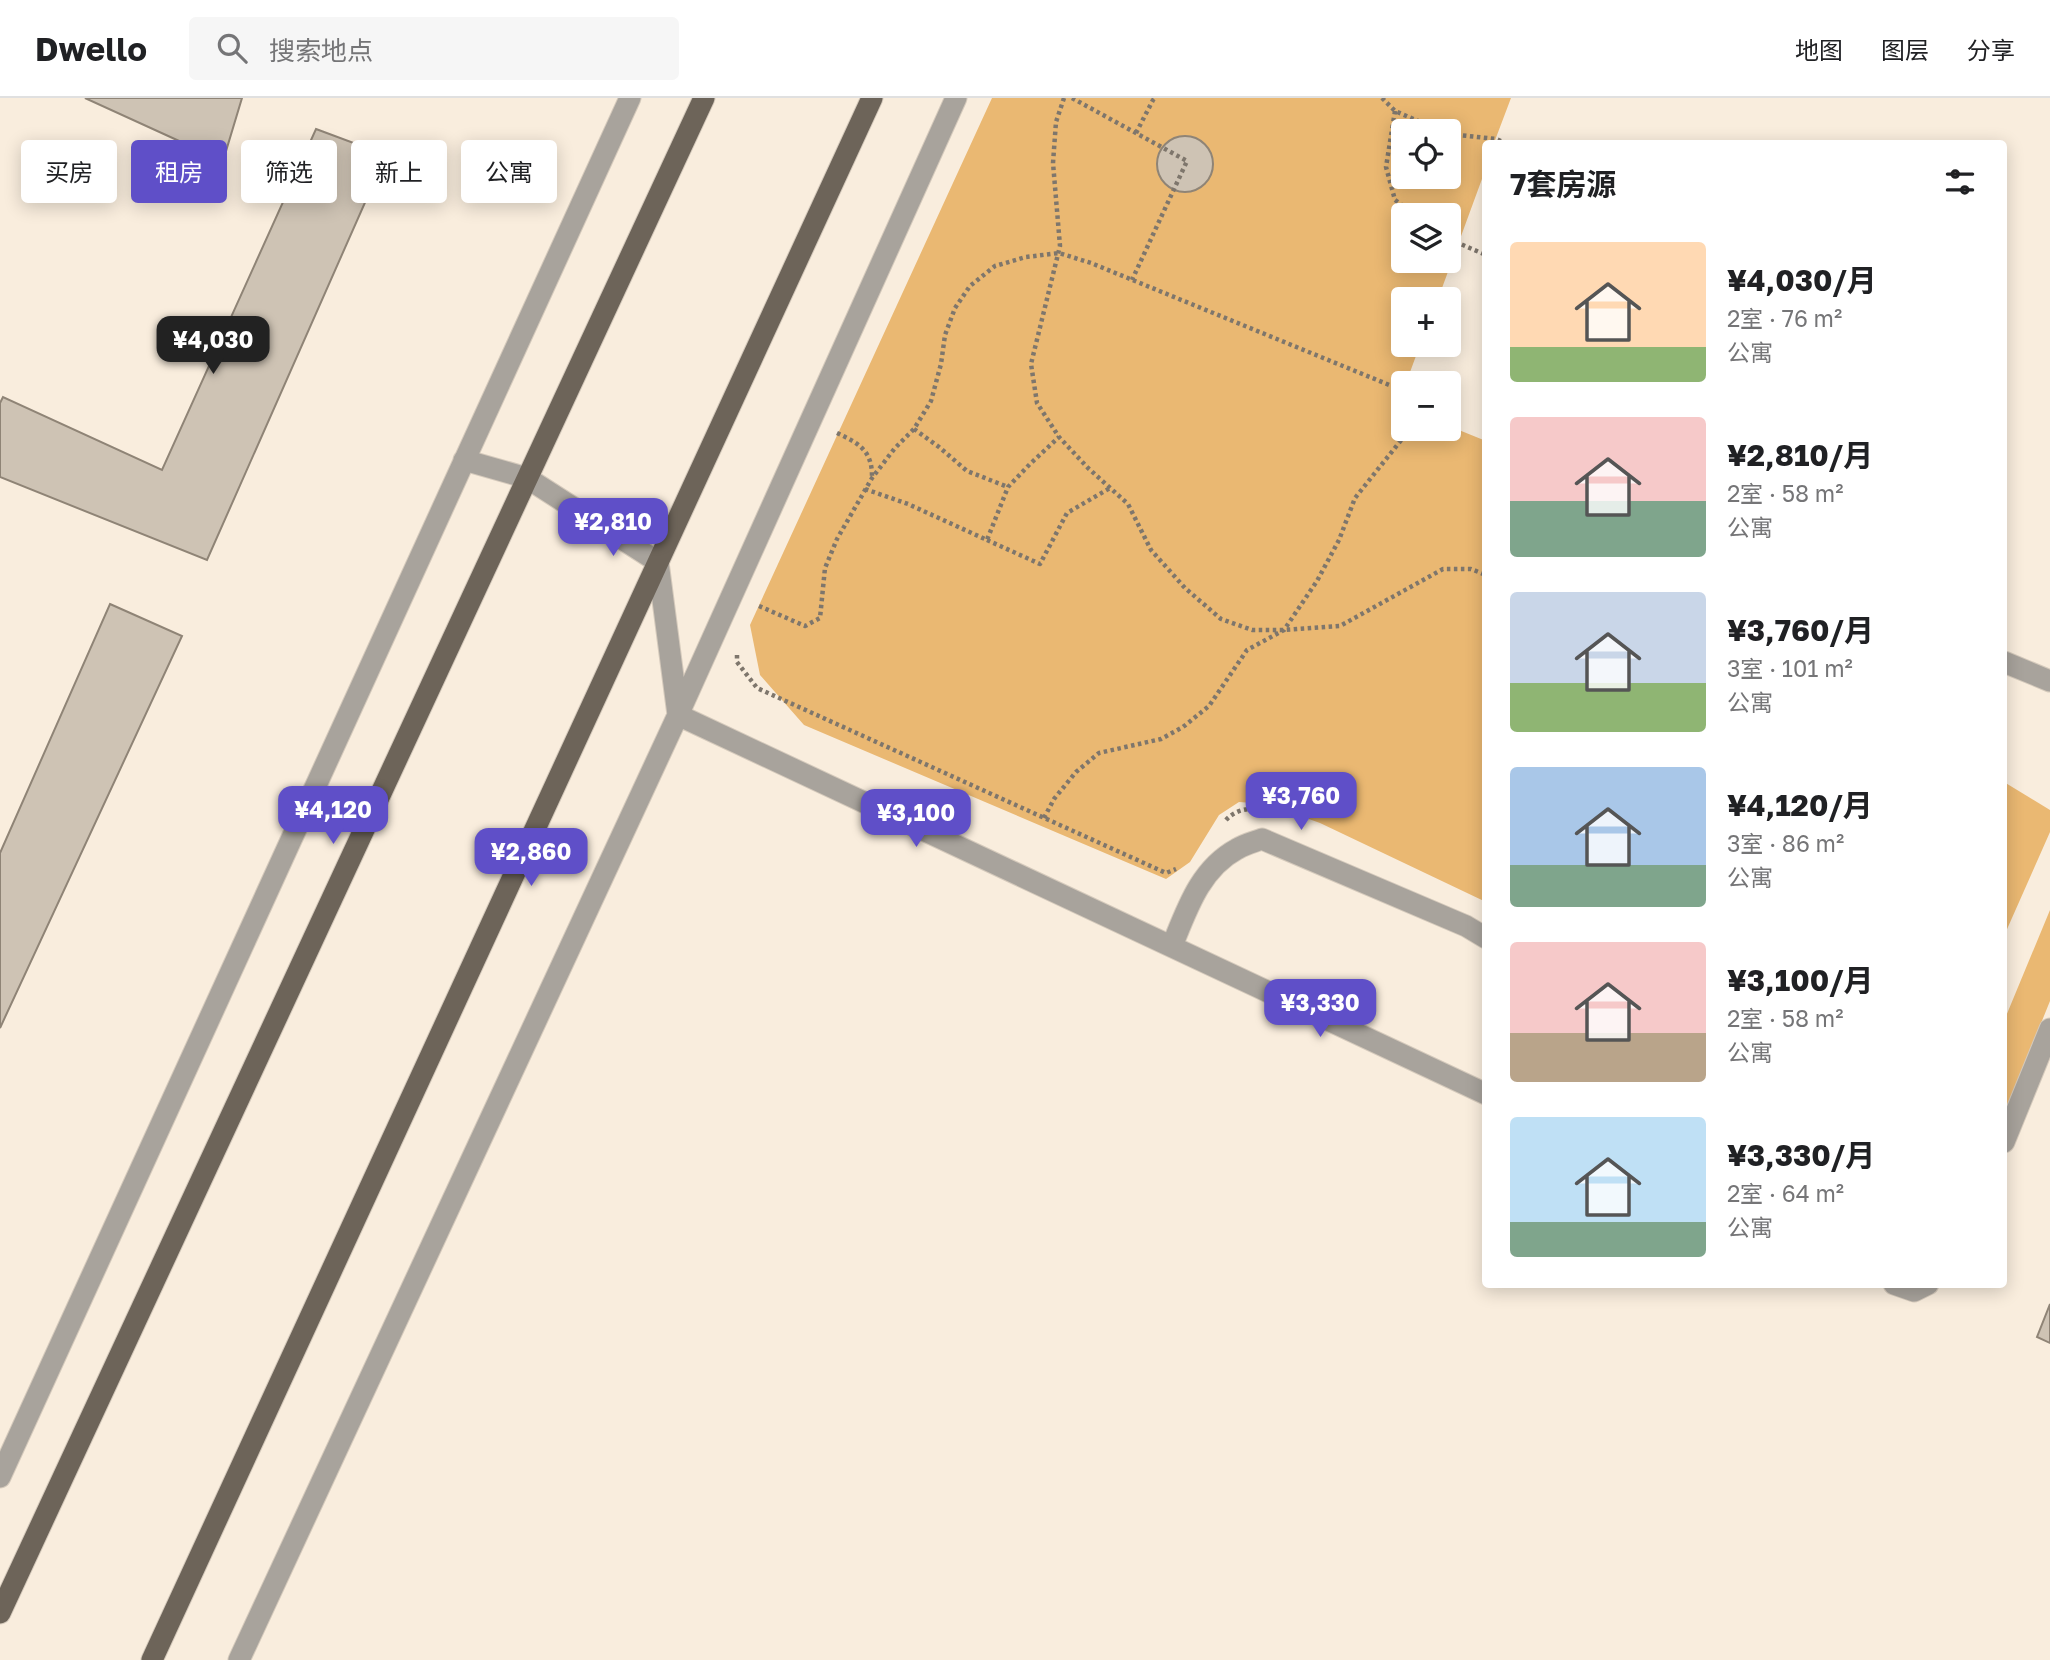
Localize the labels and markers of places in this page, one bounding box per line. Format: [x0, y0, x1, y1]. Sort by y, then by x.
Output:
pin: ¥4,030 [156, 316, 270, 376]
pin: ¥2,810 [556, 498, 670, 558]
pin: ¥3,760 [1244, 772, 1358, 832]
pin: ¥4,120 [276, 786, 390, 846]
pin: ¥3,100 [859, 790, 973, 849]
pin: ¥2,860 [474, 828, 588, 888]
pin: ¥3,330 [1263, 979, 1377, 1039]

